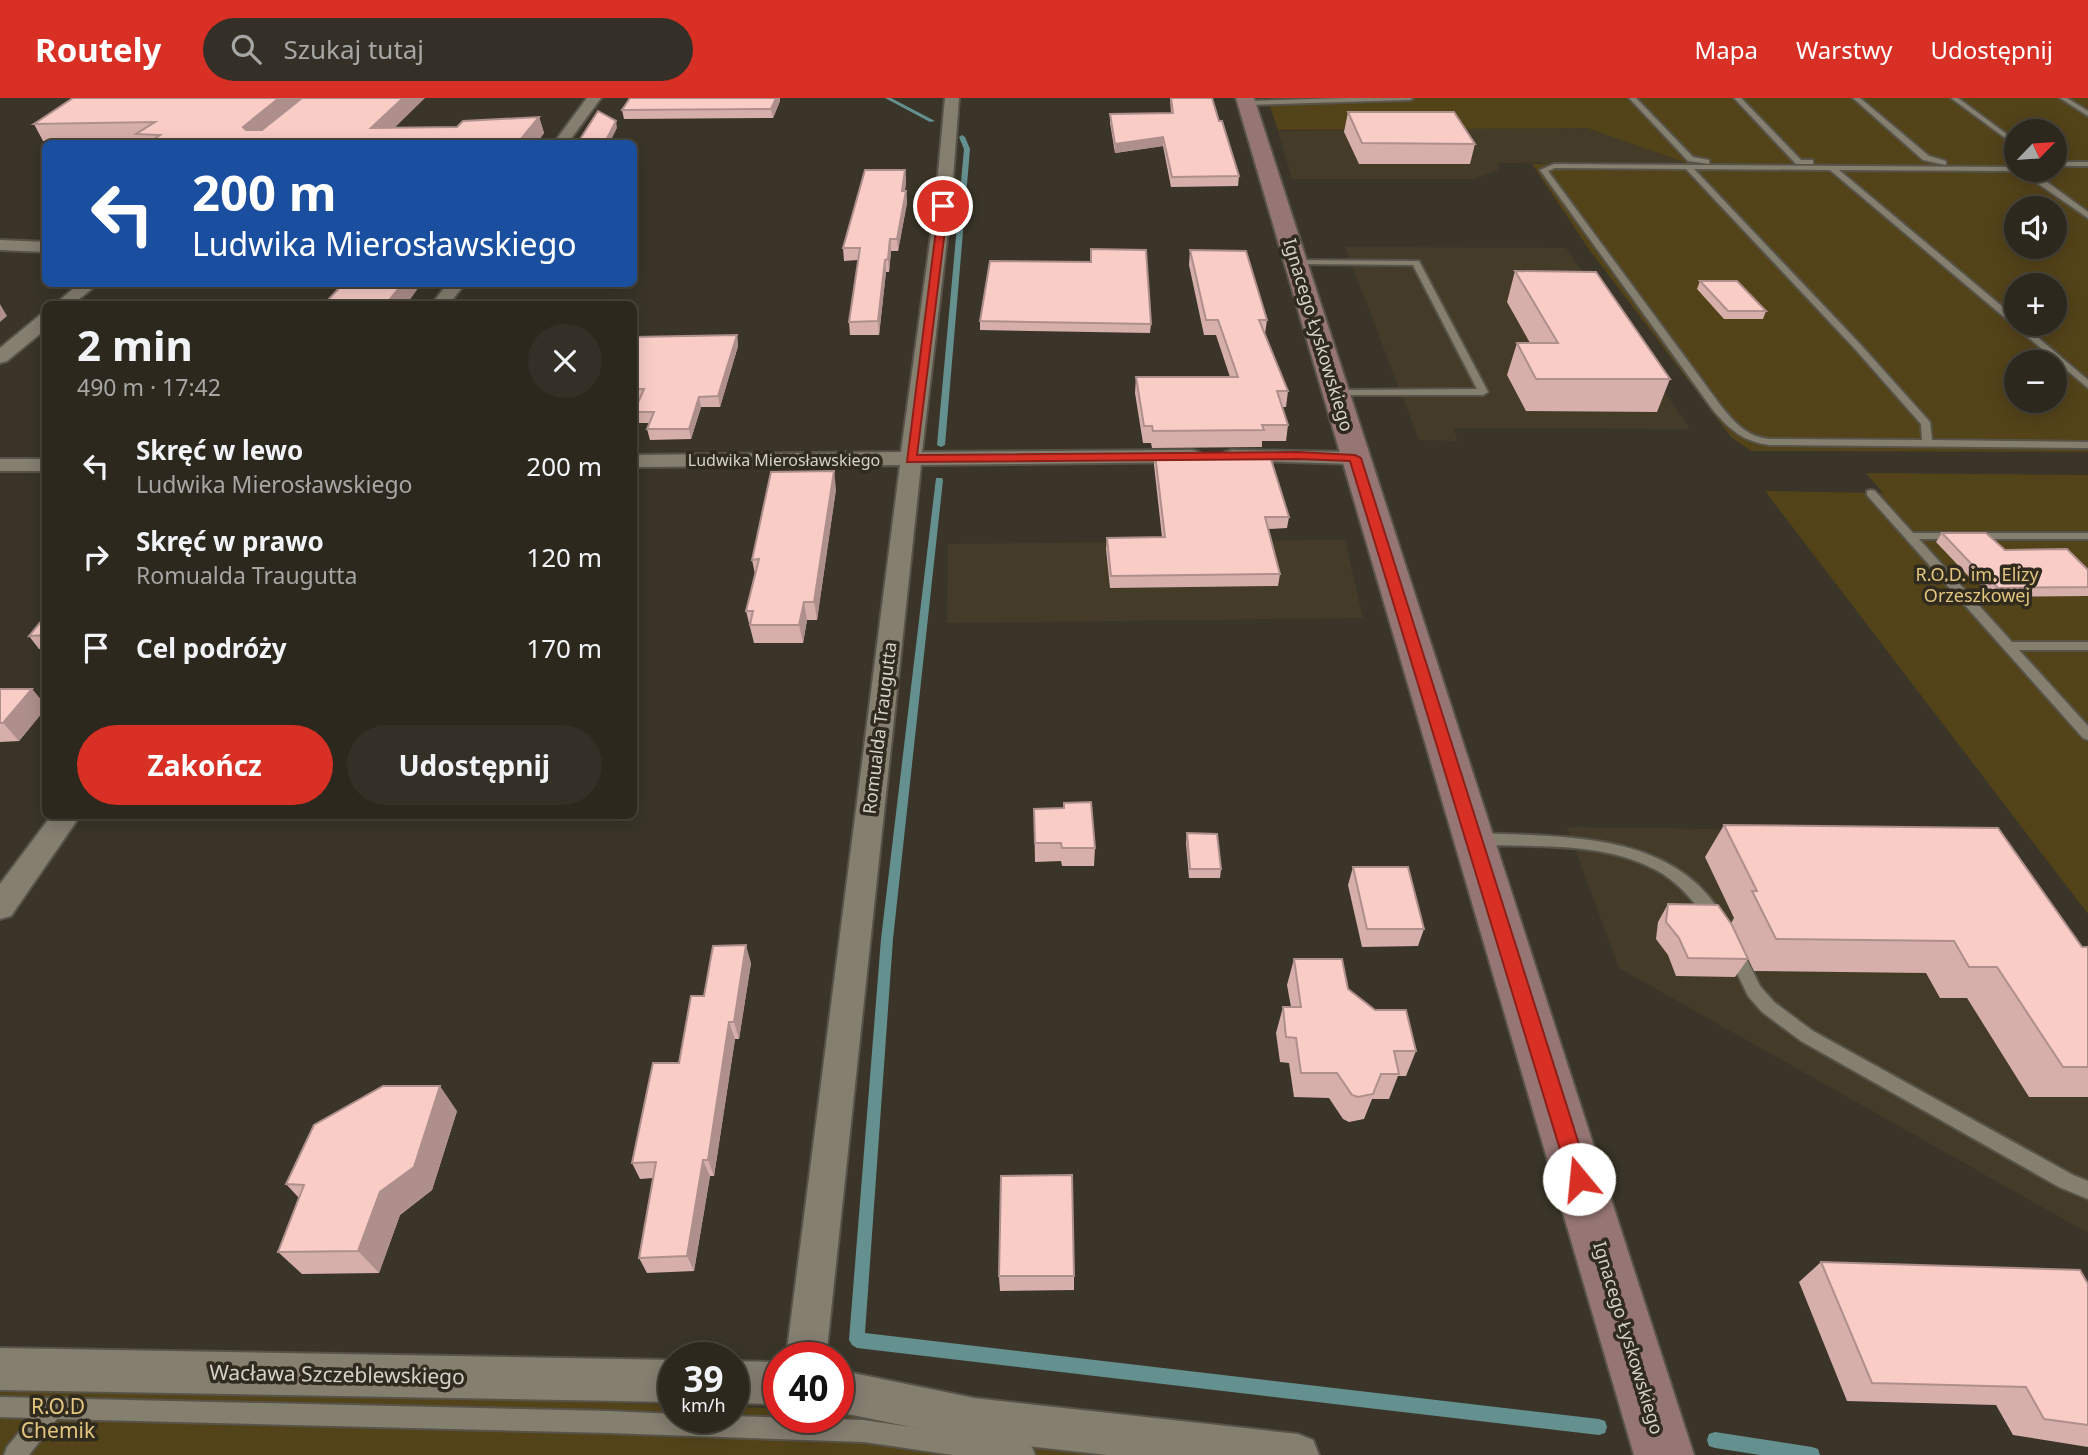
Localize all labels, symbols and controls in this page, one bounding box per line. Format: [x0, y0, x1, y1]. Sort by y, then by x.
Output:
search box [203, 18, 693, 81]
text: Routely [35, 27, 161, 72]
icon: search [227, 30, 265, 68]
text: Szukaj tutaj [283, 31, 424, 67]
text: Mapa [1695, 33, 1758, 66]
text: Warstwy [1796, 33, 1893, 66]
text: Udostępnij [1931, 33, 2053, 66]
north arrow [2004, 119, 2067, 182]
map controls [2004, 119, 2067, 413]
text: 200 m [192, 159, 337, 225]
icon: left [77, 168, 168, 259]
pin [913, 176, 973, 236]
icon: arrive [924, 187, 962, 225]
button: sound [2004, 196, 2067, 259]
text: Ludwika Mierosławskiego [192, 222, 577, 265]
street label: Ignacego Łyskowskiego [1278, 235, 1360, 434]
button: + [2004, 273, 2067, 336]
text: 2 min [77, 316, 193, 373]
button: close [528, 324, 602, 398]
button: − [2004, 350, 2067, 413]
text: 490 m · 17:42 [77, 371, 221, 403]
text: Skręć w lewo [136, 432, 303, 468]
icon: left [77, 447, 115, 485]
text: 200 m [526, 448, 602, 484]
street label: Ludwika Mierosławskiego [688, 449, 880, 471]
text: Ludwika Mierosławskiego [136, 468, 413, 500]
text: Skręć w prawo [136, 523, 324, 559]
icon: right [77, 538, 115, 576]
text: 120 m [526, 539, 602, 575]
text: Romualda Traugutta [136, 559, 357, 591]
park label: R.O.D. im. Elizy Orzeszkowej [1915, 562, 2039, 607]
icon: arrive [77, 629, 115, 667]
text: Cel podróży [136, 630, 287, 666]
text: 170 m [526, 630, 602, 666]
street label: Romualda Traugutta [857, 640, 901, 815]
button: Zakończ [77, 725, 333, 805]
button: Udostępnij [347, 725, 602, 805]
position arrow [1542, 1142, 1616, 1216]
street label: Ignacego Łyskowskiego [1588, 1238, 1670, 1437]
speed limit sign: 40 [763, 1342, 854, 1433]
text: 39 [683, 1355, 724, 1402]
street label: Wacława Szczeblewskiego [209, 1358, 465, 1390]
park label: R.O.D Chemik [21, 1392, 96, 1444]
text: km/h [681, 1393, 726, 1417]

